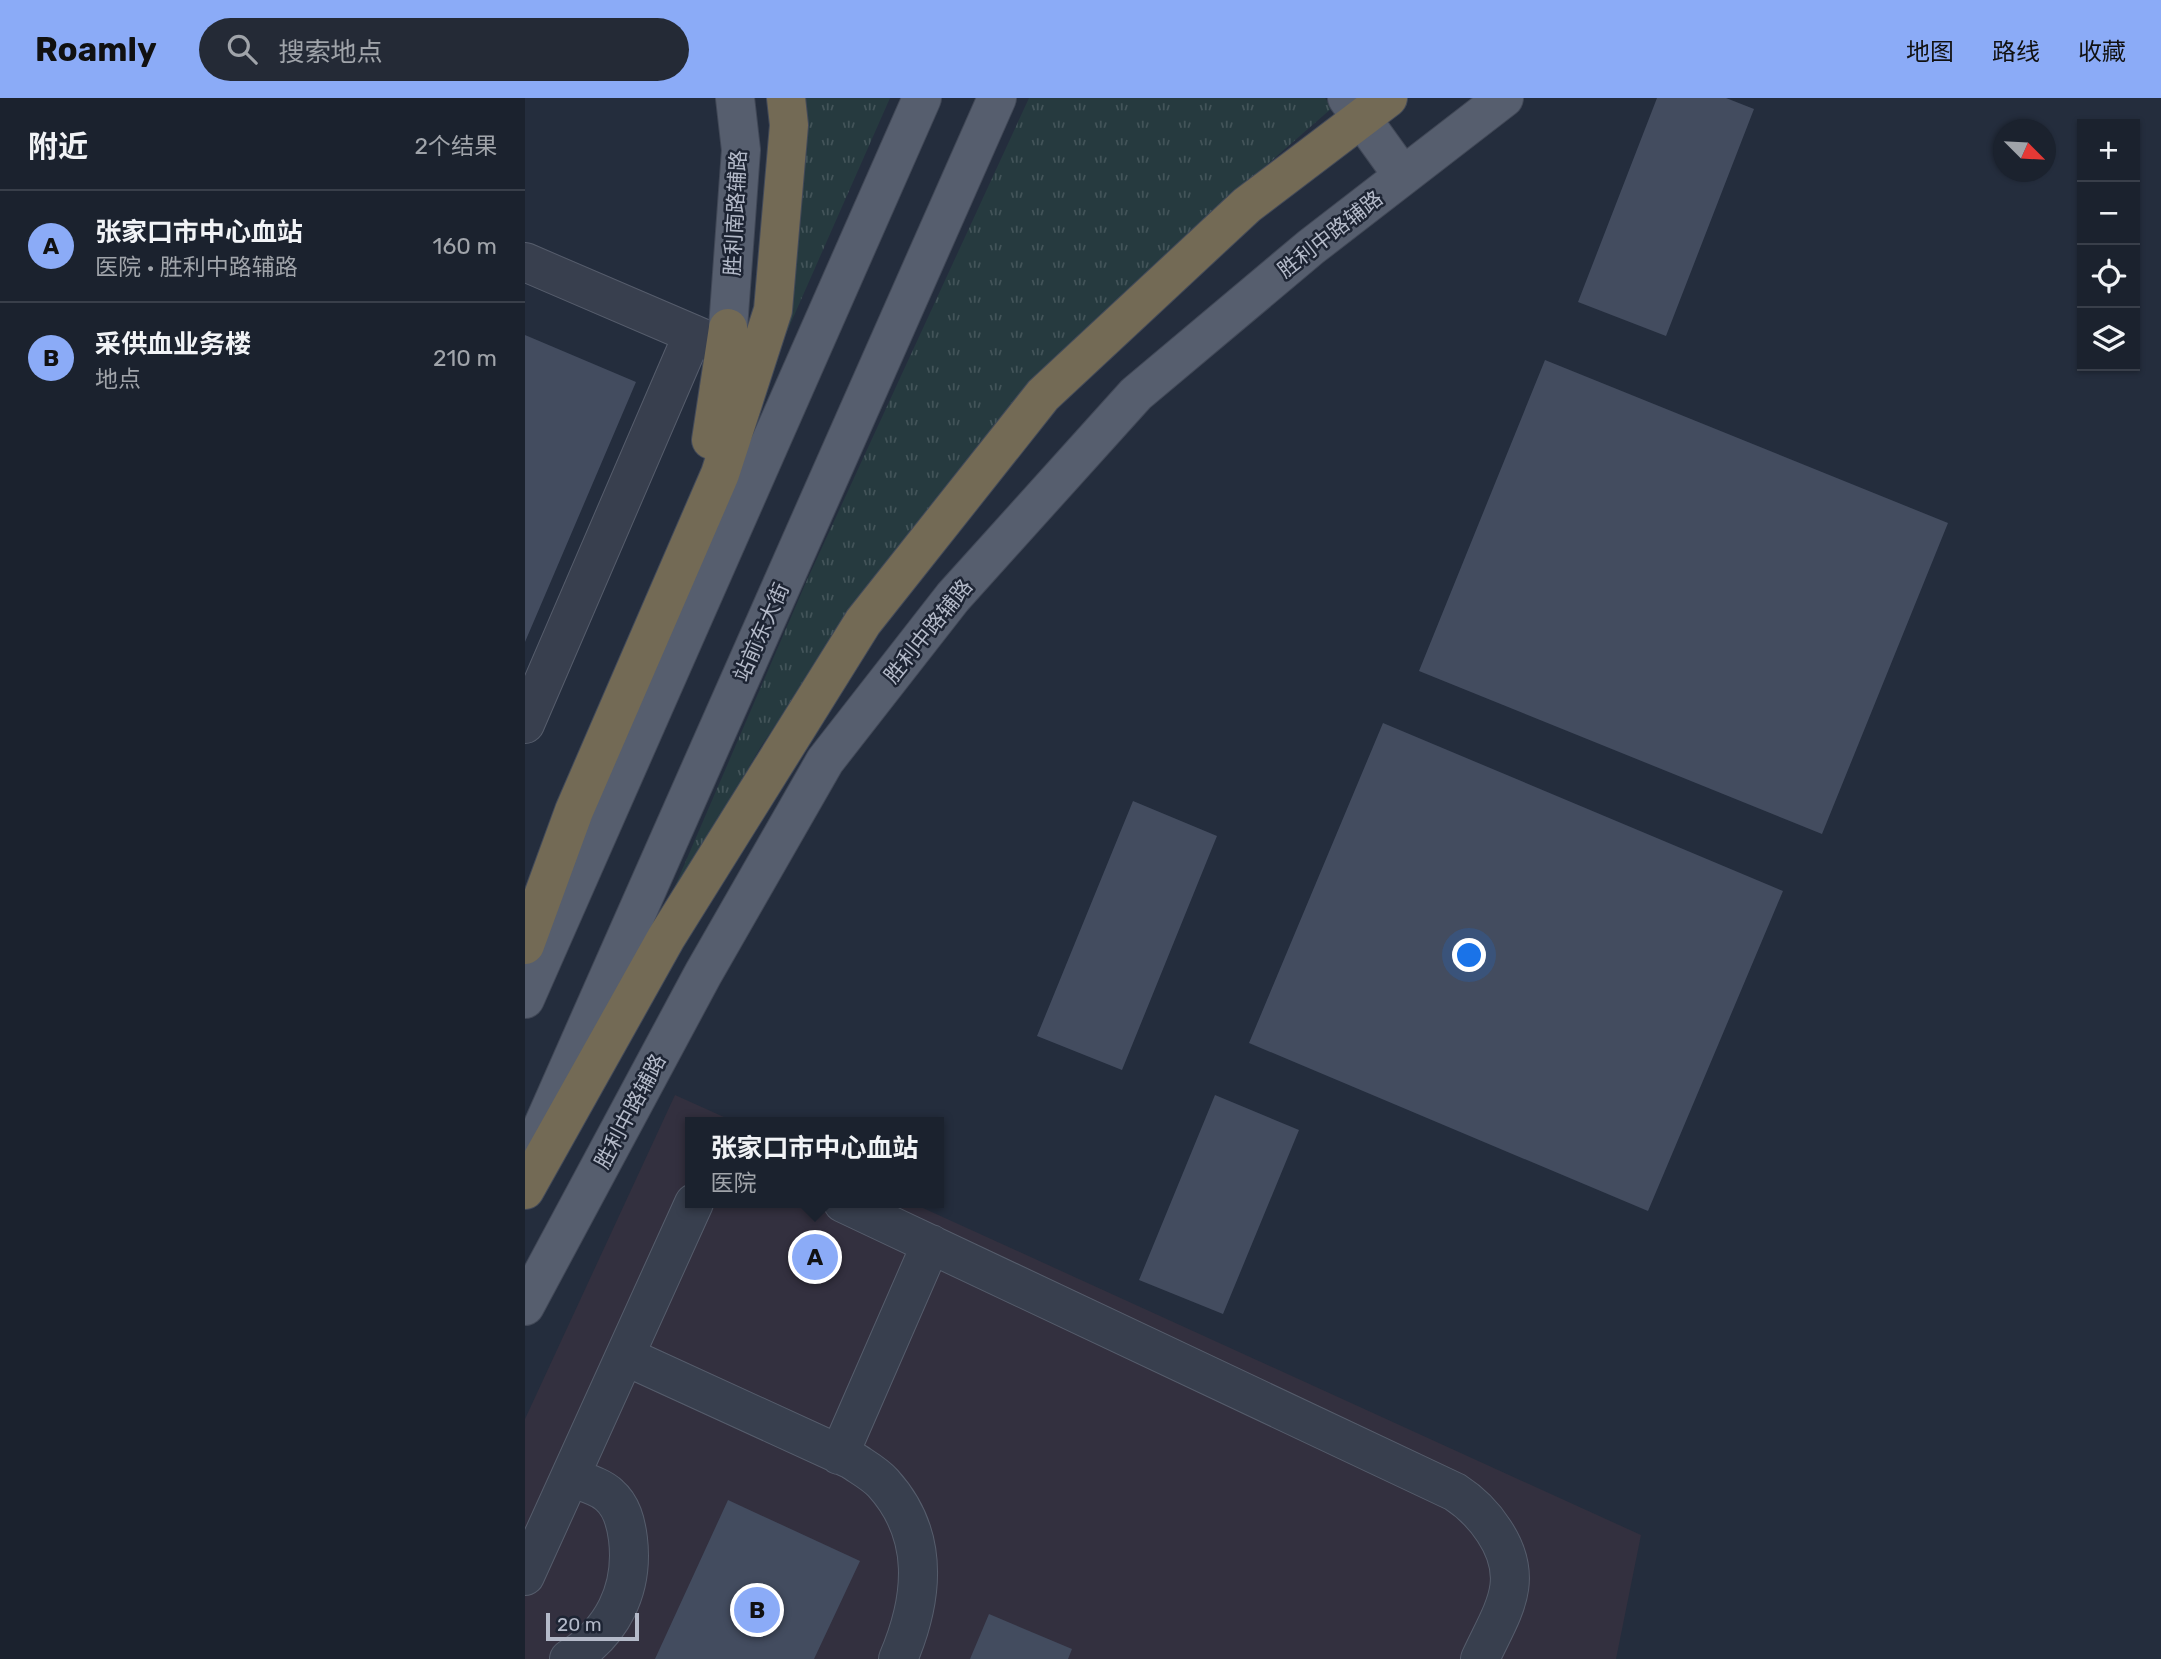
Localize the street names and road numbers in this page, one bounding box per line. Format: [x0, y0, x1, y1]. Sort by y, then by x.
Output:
street label: 胜利南路辅路 [719, 149, 751, 277]
street label: 胜利中路辅路 [1273, 185, 1387, 283]
street label: 胜利中路辅路 [879, 574, 977, 688]
street label: 站前东大街 [728, 579, 794, 685]
street label: 胜利中路辅路 [589, 1050, 671, 1172]

